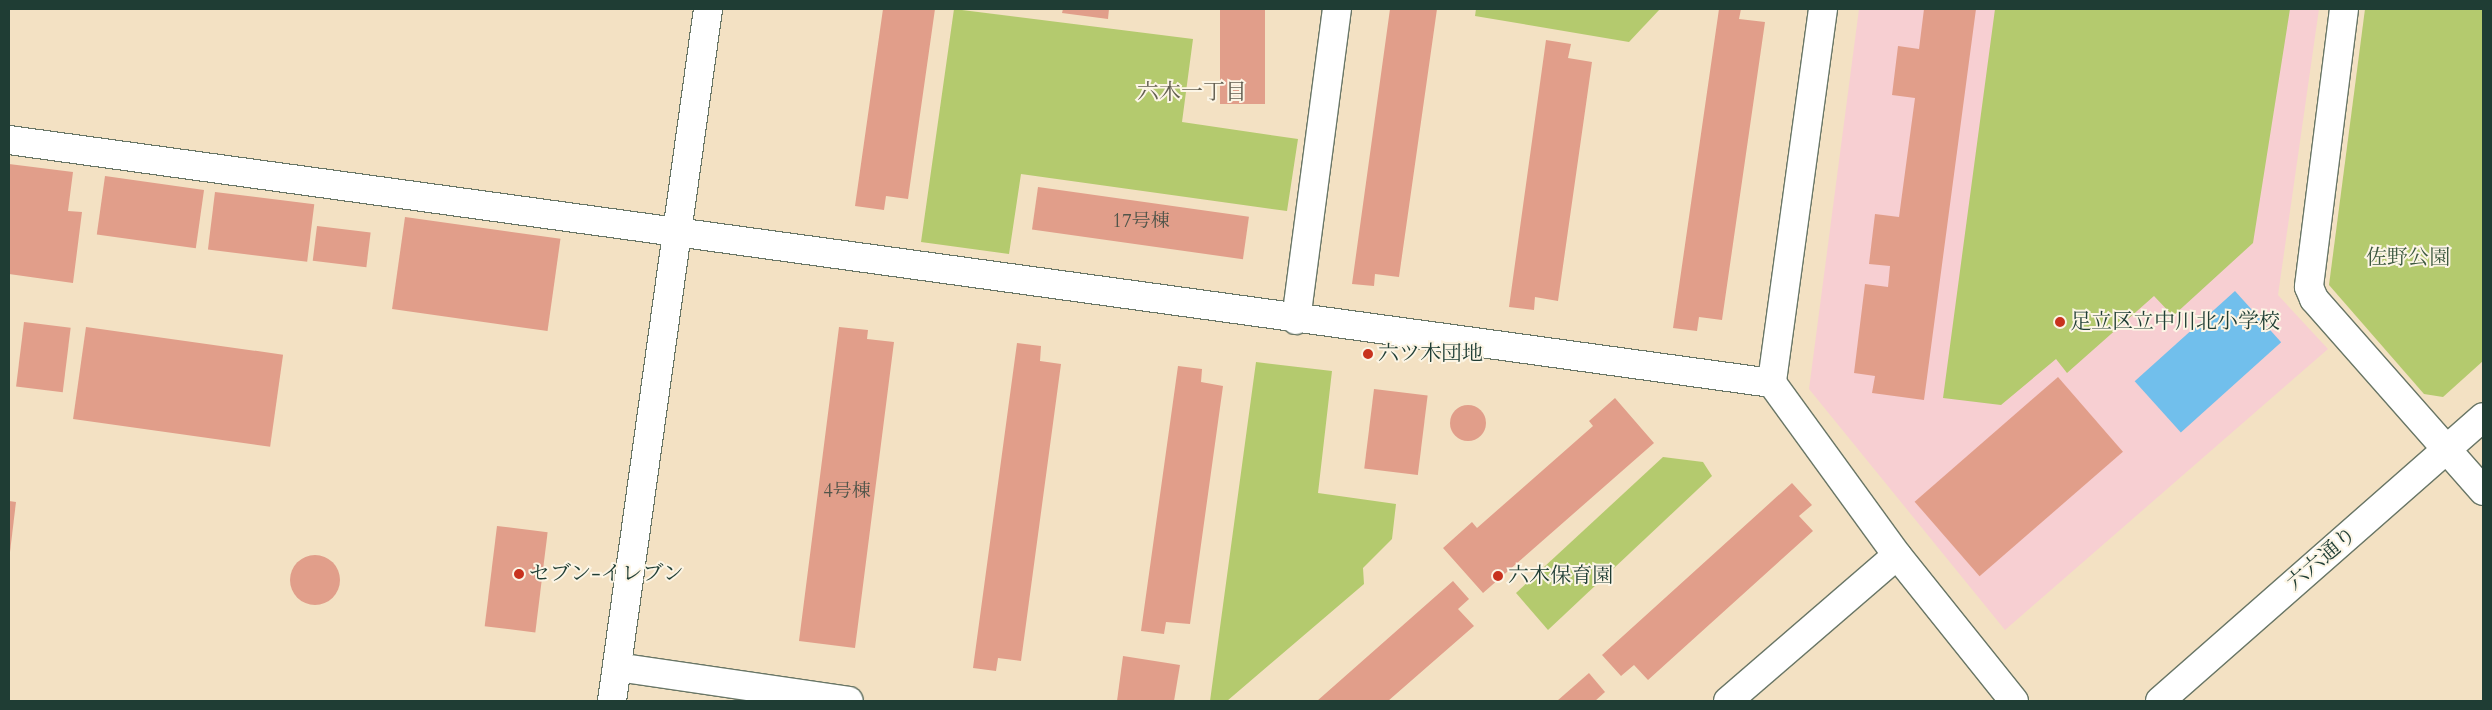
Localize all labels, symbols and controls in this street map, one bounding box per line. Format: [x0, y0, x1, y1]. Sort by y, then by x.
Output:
district label: 六木一丁目 [1137, 80, 1247, 106]
house number: 17号棟 [1112, 211, 1170, 233]
park label: 佐野公園 [2366, 245, 2450, 271]
place label: 足立区立中川北小学校 [2070, 309, 2280, 335]
marker: 足立区立中川北小学校 [2054, 316, 2066, 328]
place label: 六ツ木団地 [1378, 341, 1483, 367]
marker: 六ツ木団地 [1362, 348, 1374, 360]
house number: 4号棟 [823, 481, 871, 503]
street label: 六六通り [2282, 522, 2362, 596]
place label: セブン-イレブン [529, 561, 685, 587]
place label: 六木保育園 [1508, 563, 1613, 589]
marker: セブン-イレブン [513, 568, 525, 580]
marker: 六木保育園 [1492, 570, 1504, 582]

